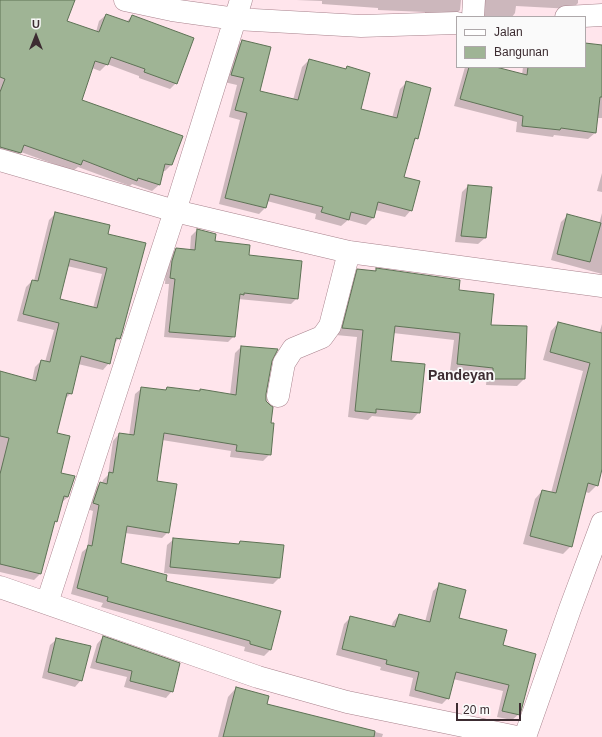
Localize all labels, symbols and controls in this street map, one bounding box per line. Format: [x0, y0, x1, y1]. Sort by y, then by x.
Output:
north arrow [16, 16, 56, 56]
legend [456, 16, 586, 68]
text: U [32, 18, 40, 30]
text: Jalan [494, 25, 523, 39]
text: Bangunan [494, 45, 549, 59]
district label: Pandeyan [428, 368, 494, 384]
scale bar [458, 695, 523, 721]
text: 20 m [463, 703, 490, 717]

